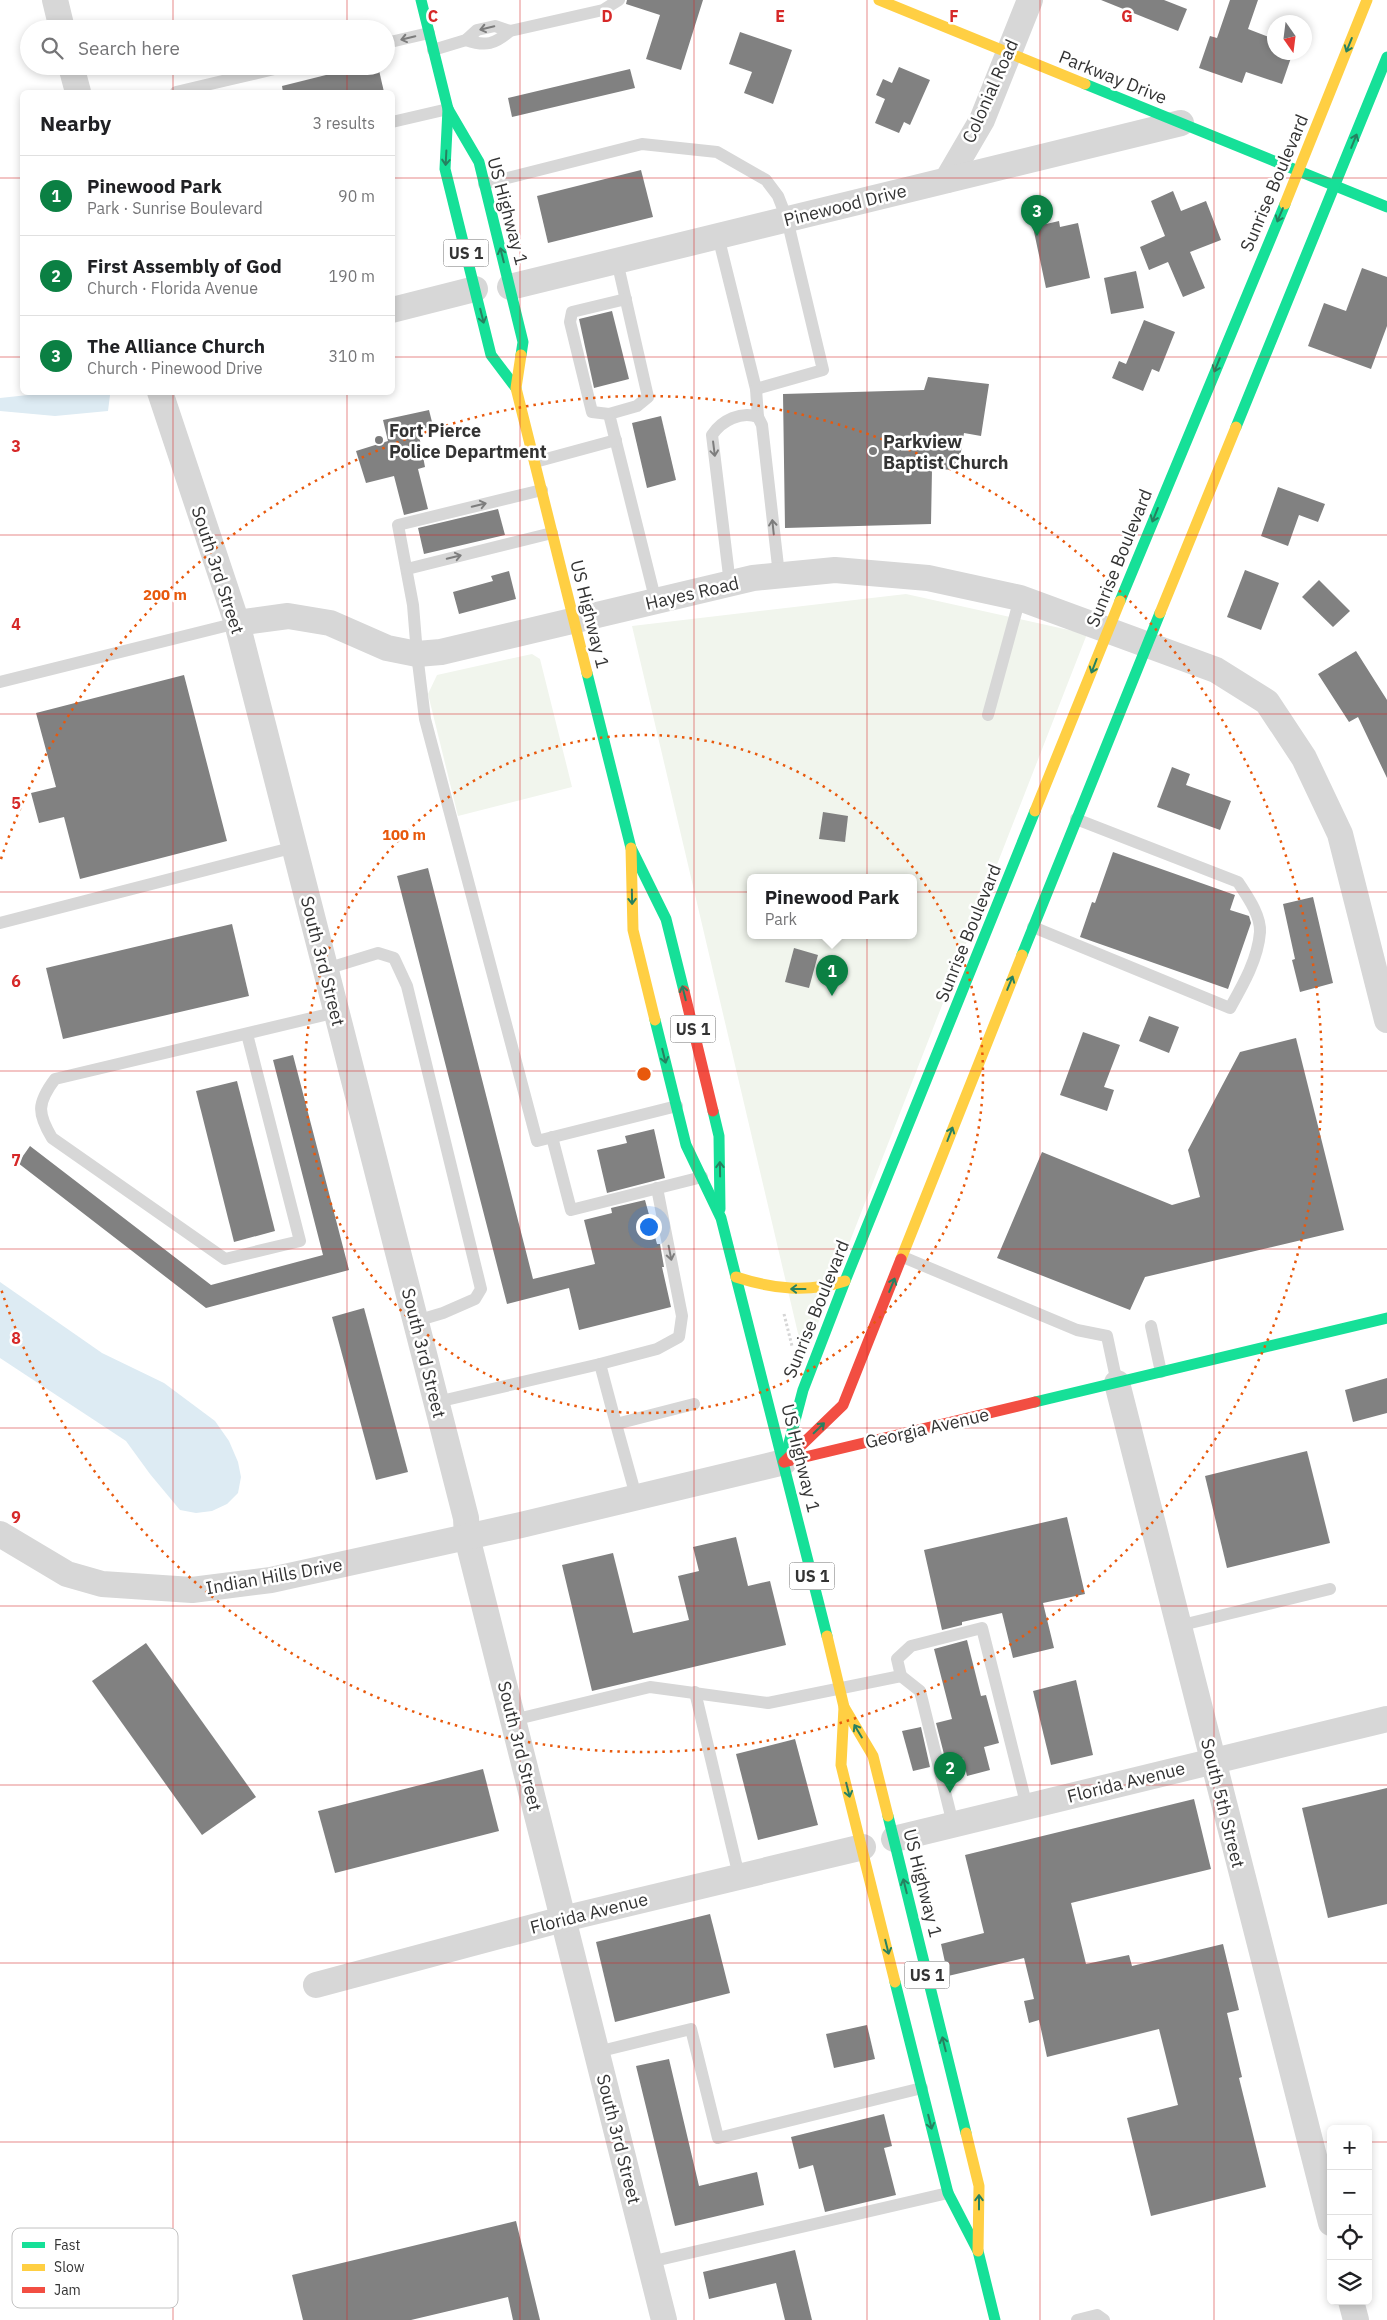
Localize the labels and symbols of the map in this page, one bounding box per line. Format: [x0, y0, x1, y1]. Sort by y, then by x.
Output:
text: C [428, 6, 438, 26]
text: D [601, 6, 613, 26]
text: E [775, 6, 785, 26]
text: F [949, 6, 959, 26]
text: G [1121, 6, 1133, 26]
north arrow [1267, 15, 1312, 60]
one-way arrow [479, 24, 495, 33]
one-way arrow [400, 34, 416, 43]
street label: Colonial Road [957, 36, 1023, 146]
one-way arrow [1344, 37, 1354, 52]
street label: Parkway Drive [1056, 45, 1171, 109]
street label: Sunrise Boulevard [1235, 111, 1313, 255]
one-way arrow [1349, 134, 1359, 149]
one-way arrow [441, 149, 450, 165]
street label: US Highway 1 [483, 154, 533, 268]
street label: Pinewood Drive [781, 179, 909, 231]
pin: 3 [1021, 195, 1053, 236]
one-way arrow [1274, 207, 1284, 222]
road number: US 1 [444, 240, 488, 266]
one-way arrow [496, 247, 506, 263]
one-way arrow [477, 307, 487, 323]
one-way arrow [1212, 357, 1222, 372]
place label: Fort Pierce Police Department [389, 419, 547, 463]
place label: Parkview Baptist Church [883, 430, 1009, 474]
marker: Fort Pierce Police Department [373, 434, 385, 446]
text: 3 [11, 436, 21, 456]
one-way arrow [709, 441, 719, 457]
marker: Parkview Baptist Church [867, 445, 879, 457]
street label: Sunrise Boulevard [1081, 486, 1157, 630]
one-way arrow [471, 500, 487, 509]
street label: South 3rd Street [187, 503, 249, 637]
one-way arrow [1150, 507, 1160, 522]
one-way arrow [768, 519, 778, 535]
one-way arrow [445, 552, 461, 561]
street label: US Highway 1 [565, 557, 615, 671]
street label: Hayes Road [643, 571, 741, 615]
text: 200 m [143, 585, 187, 604]
text: 4 [11, 614, 21, 634]
one-way arrow [1089, 657, 1098, 673]
text: 5 [11, 793, 21, 813]
text: 100 m [382, 825, 426, 844]
street label: Sunrise Boulevard [930, 861, 1006, 1005]
one-way arrow [627, 888, 637, 905]
street label: South 3rd Street [296, 894, 350, 1028]
pin: 1 [816, 955, 848, 996]
text: 6 [11, 971, 21, 991]
one-way arrow [1006, 976, 1016, 991]
one-way arrow [679, 986, 688, 1002]
road number: US 1 [670, 1016, 716, 1042]
one-way arrow [660, 1047, 669, 1063]
centre of rings [635, 1065, 653, 1083]
one-way arrow [946, 1126, 955, 1142]
text: 7 [11, 1150, 21, 1170]
one-way arrow [715, 1161, 725, 1178]
your location [636, 1214, 662, 1240]
street label: Sunrise Boulevard [778, 1237, 854, 1381]
one-way arrow [665, 1245, 675, 1261]
one-way arrow [887, 1278, 897, 1293]
one-way arrow [790, 1284, 806, 1293]
street label: South 3rd Street [397, 1286, 451, 1420]
text: 8 [11, 1328, 21, 1348]
street label: US Highway 1 [776, 1401, 826, 1515]
street label: Georgia Avenue [863, 1403, 991, 1453]
one-way arrow [813, 1422, 825, 1434]
text: 9 [11, 1507, 21, 1527]
street label: Indian Hills Drive [204, 1553, 344, 1599]
road number: US 1 [790, 1562, 834, 1590]
street label: South 3rd Street [493, 1679, 547, 1813]
one-way arrow [853, 1725, 863, 1739]
street label: South 5th Street [1196, 1736, 1250, 1870]
pin: 2 [934, 1752, 966, 1793]
street label: Florida Avenue [1065, 1756, 1187, 1808]
one-way arrow [844, 1781, 853, 1797]
street label: US Highway 1 [898, 1826, 948, 1940]
one-way arrow [900, 1878, 909, 1894]
street label: Florida Avenue [528, 1887, 650, 1939]
one-way arrow [883, 1939, 892, 1955]
road number: US 1 [904, 1962, 950, 1988]
one-way arrow [939, 2036, 948, 2052]
street label: South 3rd Street [592, 2072, 646, 2206]
one-way arrow [926, 2114, 935, 2130]
one-way arrow [974, 2194, 983, 2210]
legend [12, 2228, 178, 2308]
text: Fast [54, 2236, 80, 2254]
text: Slow [54, 2258, 85, 2276]
text: Jam [54, 2281, 81, 2299]

